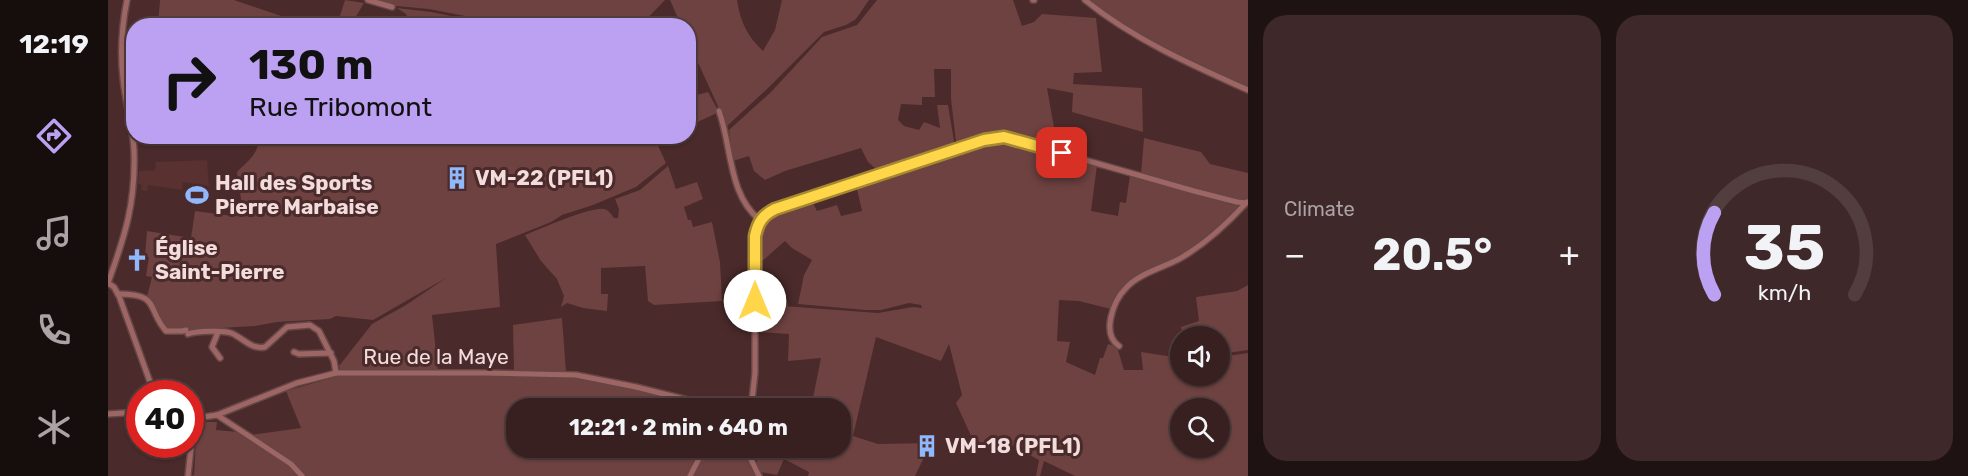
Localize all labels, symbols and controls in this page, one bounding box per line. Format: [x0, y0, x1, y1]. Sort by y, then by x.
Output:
text: 12:19 [19, 28, 89, 60]
text: 130 m [249, 40, 374, 90]
icon: right [150, 42, 228, 120]
text: Rue Tribomont [249, 91, 432, 123]
icon: directions [33, 115, 75, 157]
pin [1036, 127, 1087, 178]
icon: arrive [1045, 136, 1078, 169]
building icon: VM-22 (PFL1) [444, 165, 470, 191]
place label: VM-22 (PFL1) [475, 165, 613, 190]
place label: Hall des Sports Pierre Marbaise [215, 170, 379, 219]
sports icon: Hall des Sports Pierre Marbaise [184, 182, 210, 208]
text: Climate [1284, 197, 1355, 221]
text: 35 [1744, 211, 1825, 285]
icon: music [33, 212, 75, 254]
text: 20.5° [1372, 228, 1492, 281]
place label: Église Saint-Pierre [155, 235, 285, 284]
text: − [1284, 235, 1305, 274]
text: + [1559, 235, 1579, 274]
church icon: Église Saint-Pierre [124, 247, 150, 273]
position arrow [723, 269, 787, 333]
text: km/h [1757, 280, 1811, 305]
icon: phone [33, 309, 75, 351]
map controls [1170, 326, 1230, 458]
button: sound [1170, 326, 1230, 386]
street label: Rue de la Maye [363, 344, 509, 369]
speed limit sign: 40 [126, 380, 204, 458]
button: search [1170, 398, 1230, 458]
icon: climate [33, 406, 75, 448]
text: 12:21 · 2 min · 640 m [569, 414, 788, 441]
building icon: VM-18 (PFL1) [914, 433, 940, 459]
place label: VM-18 (PFL1) [945, 433, 1081, 458]

